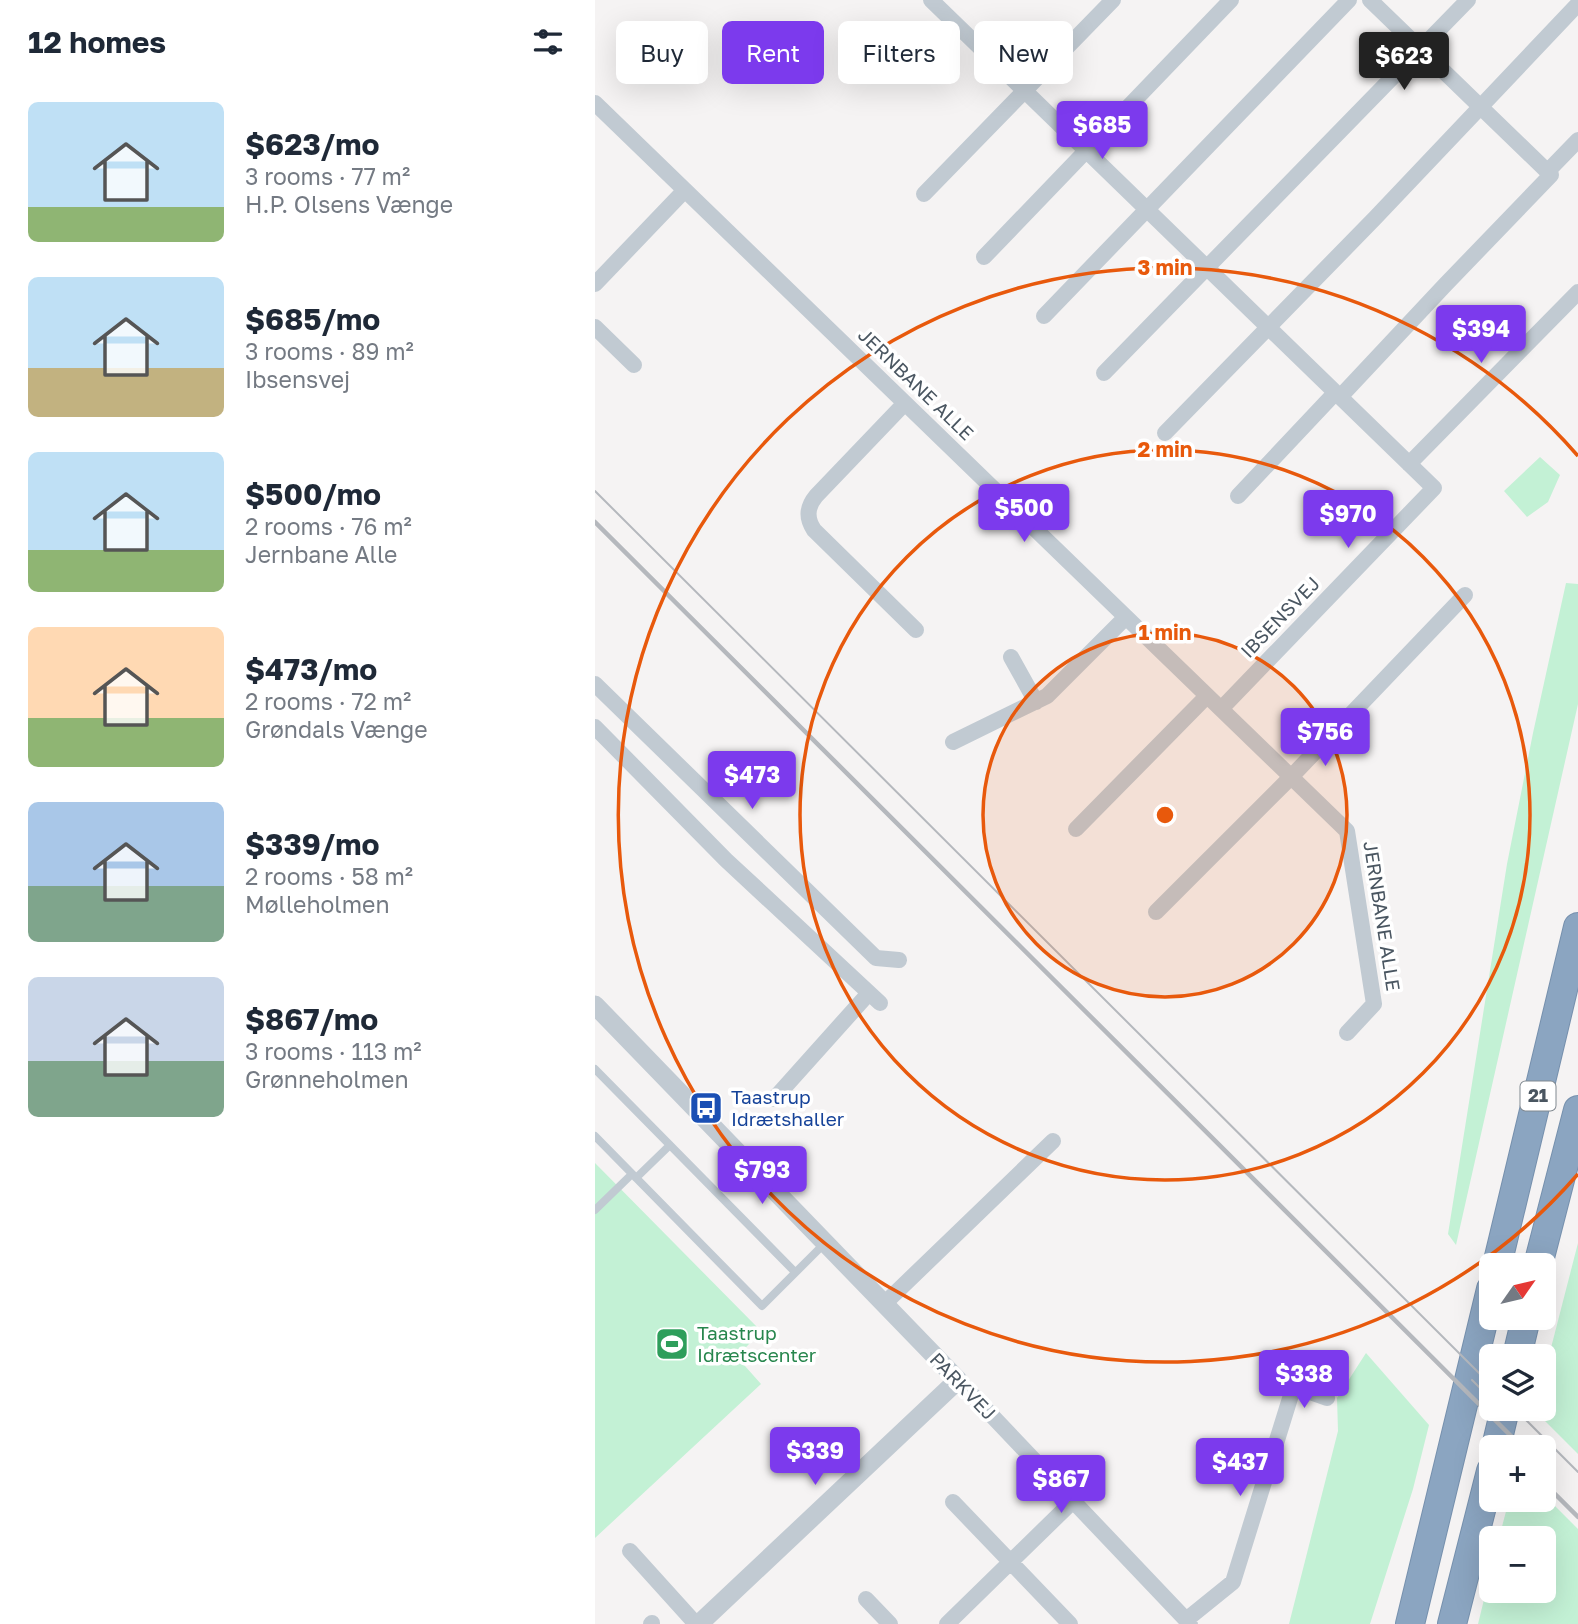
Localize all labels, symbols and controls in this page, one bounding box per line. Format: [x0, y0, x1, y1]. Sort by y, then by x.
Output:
chip: Buy [616, 21, 708, 84]
chip: Rent [722, 21, 824, 84]
chip: Filters [838, 21, 960, 84]
chip: New [974, 21, 1073, 84]
icon: filters [529, 23, 567, 61]
text: 12 homes [28, 24, 166, 60]
pin: $623 [1363, 32, 1445, 92]
text: $623 [1375, 41, 1433, 69]
pin: $685 [1061, 102, 1143, 161]
text: $685 [1073, 110, 1131, 138]
text: $623/mo [245, 126, 379, 162]
icon: home [84, 130, 168, 214]
text: 3 rooms · 77 m² [245, 162, 410, 190]
text: H.P. Olsens Vænge [245, 190, 453, 218]
text: 3 min [1138, 254, 1192, 280]
text: $685/mo [245, 301, 380, 337]
icon: home [84, 305, 168, 389]
pin: $394 [1440, 306, 1522, 365]
text: $394 [1452, 314, 1510, 342]
street label: JERNBANE ALLE [854, 323, 979, 444]
text: 3 rooms · 89 m² [245, 337, 414, 365]
text: Ibsensvej [245, 365, 350, 393]
text: 2 min [1138, 436, 1192, 462]
text: $500/mo [245, 476, 381, 512]
icon: home [84, 480, 168, 564]
pin: $500 [983, 484, 1065, 544]
pin: $970 [1307, 490, 1389, 550]
text: $500 [994, 493, 1054, 521]
text: $970 [1319, 499, 1377, 527]
text: 2 rooms · 76 m² [245, 512, 412, 540]
text: Jernbane Alle [245, 540, 397, 568]
street label: IBSENSVEJ [1235, 571, 1324, 662]
text: 1 min [1139, 619, 1191, 645]
text: $473/mo [245, 651, 377, 687]
icon: home [84, 655, 168, 739]
text: 2 rooms · 72 m² [245, 687, 411, 715]
pin: $756 [1284, 708, 1366, 768]
text: Grøndals Vænge [245, 715, 428, 743]
text: $756 [1297, 717, 1353, 745]
pin: $473 [711, 752, 793, 811]
text: $473 [724, 760, 780, 788]
centre of rings [1153, 803, 1177, 827]
text: $339/mo [245, 826, 379, 862]
icon: home [84, 830, 168, 914]
street label: JERNBANE ALLE [1359, 839, 1406, 992]
text: 2 rooms · 58 m² [245, 862, 413, 890]
text: Mølleholmen [245, 890, 390, 918]
text: $867/mo [245, 1001, 378, 1037]
icon: home [84, 1005, 168, 1089]
text: 3 rooms · 113 m² [245, 1037, 422, 1065]
text: Grønneholmen [245, 1065, 409, 1093]
road number: 21 [1521, 1082, 1555, 1111]
place label: Taastrup Idrætshaller [731, 1085, 845, 1130]
bus stop icon: Taastrup Idrætshaller [687, 1089, 725, 1127]
pin: $793 [721, 1146, 803, 1206]
text: $793 [734, 1155, 790, 1183]
north arrow [1479, 1253, 1556, 1330]
map controls [1479, 1253, 1556, 1603]
place label: Taastrup Idrætscenter [697, 1321, 817, 1366]
sports icon: Taastrup Idrætscenter [653, 1325, 691, 1363]
button: layers [1479, 1344, 1556, 1421]
street label: PARKVEJ [926, 1347, 1001, 1424]
pin: $338 [1263, 1350, 1345, 1410]
text: $338 [1275, 1359, 1333, 1387]
pin: $339 [774, 1428, 856, 1487]
button: + [1479, 1435, 1556, 1512]
text: $339 [786, 1436, 844, 1464]
pin: $437 [1199, 1438, 1281, 1498]
text: $437 [1212, 1447, 1268, 1475]
pin: $867 [1020, 1456, 1102, 1515]
text: $867 [1032, 1464, 1090, 1492]
button: − [1479, 1526, 1556, 1603]

